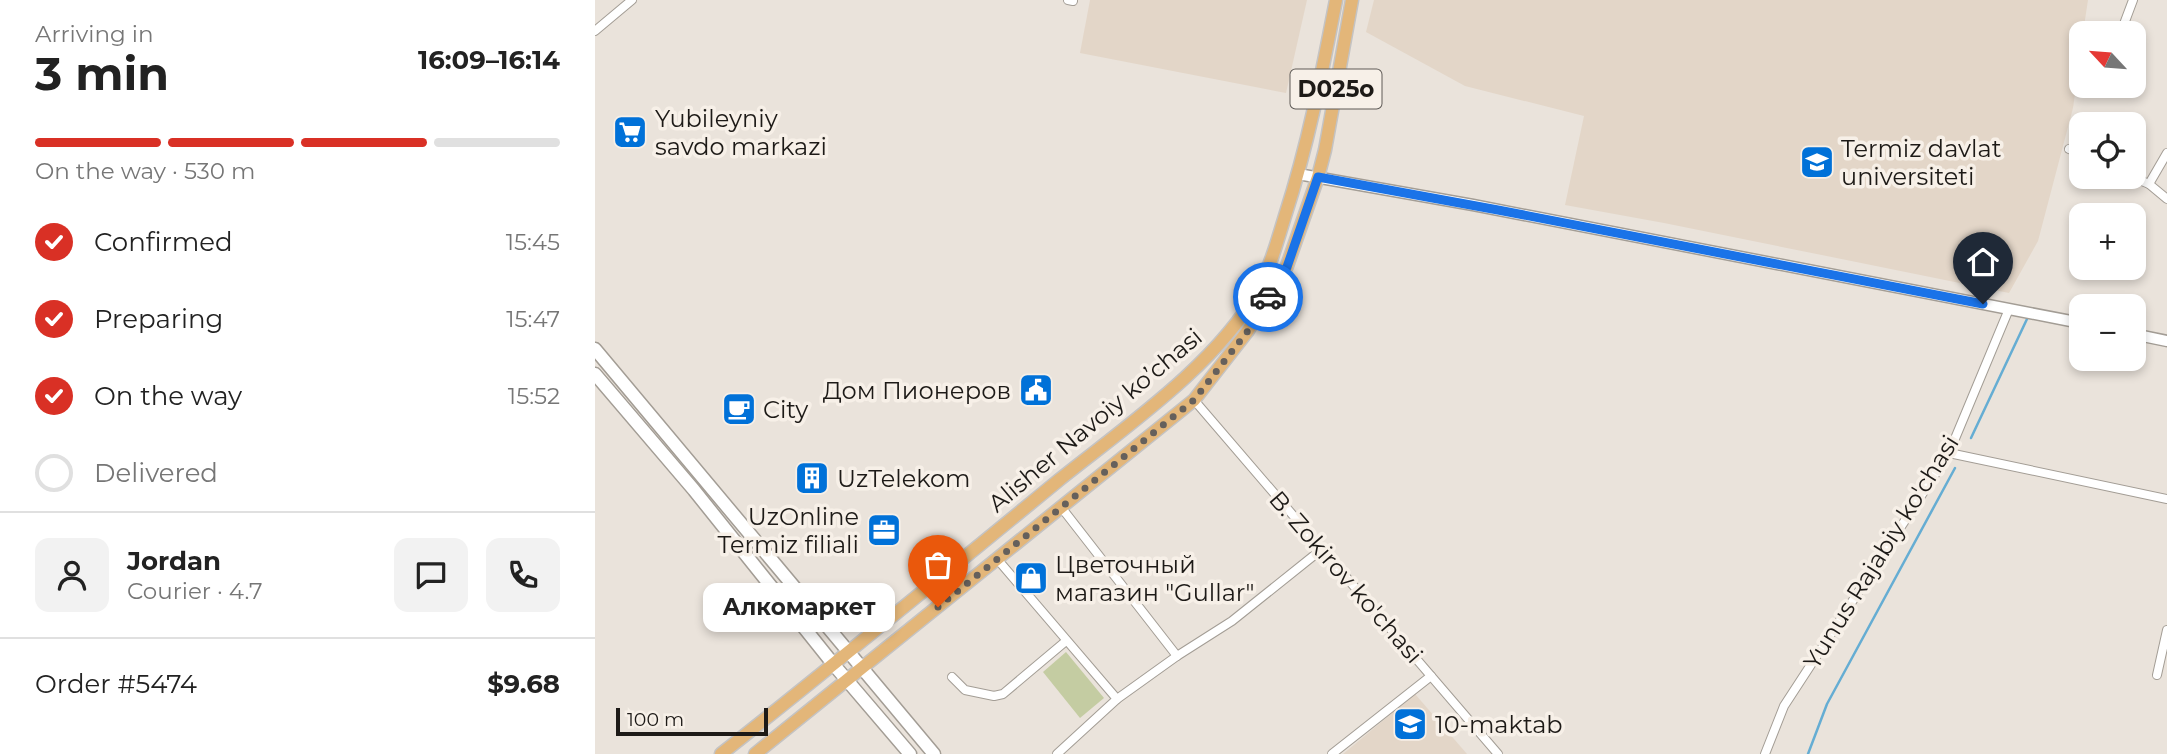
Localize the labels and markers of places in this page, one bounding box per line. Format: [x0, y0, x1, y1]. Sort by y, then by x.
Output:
place label: Yubileyniy savdo markazi [655, 104, 827, 161]
supermarket icon: Yubileyniy savdo markazi [611, 113, 649, 151]
place label: Termiz davlat universiteti [1841, 134, 2002, 191]
school or university icon: Termiz davlat universiteti [1798, 143, 1836, 181]
pin [1953, 232, 2013, 304]
public building icon: Дом Пионеров [1017, 371, 1055, 409]
place label: Дом Пионеров [823, 376, 1011, 405]
cafe icon: City [720, 390, 758, 428]
place label: City [763, 395, 808, 424]
building icon: UzTelekom [793, 459, 831, 497]
place label: UzTelekom [837, 464, 971, 493]
place label: UzOnline Termiz filiali [718, 502, 859, 559]
office icon: UzOnline Termiz filiali [865, 511, 903, 549]
pin [908, 535, 968, 607]
place label: Цветочный магазин "Gullar" [1055, 550, 1254, 607]
shop icon: Цветочный магазин "Gullar" [1012, 559, 1050, 597]
callout: Алкомаркет [703, 582, 896, 632]
school or university icon: 10-maktab [1391, 705, 1429, 743]
place label: 10-maktab [1435, 710, 1563, 739]

